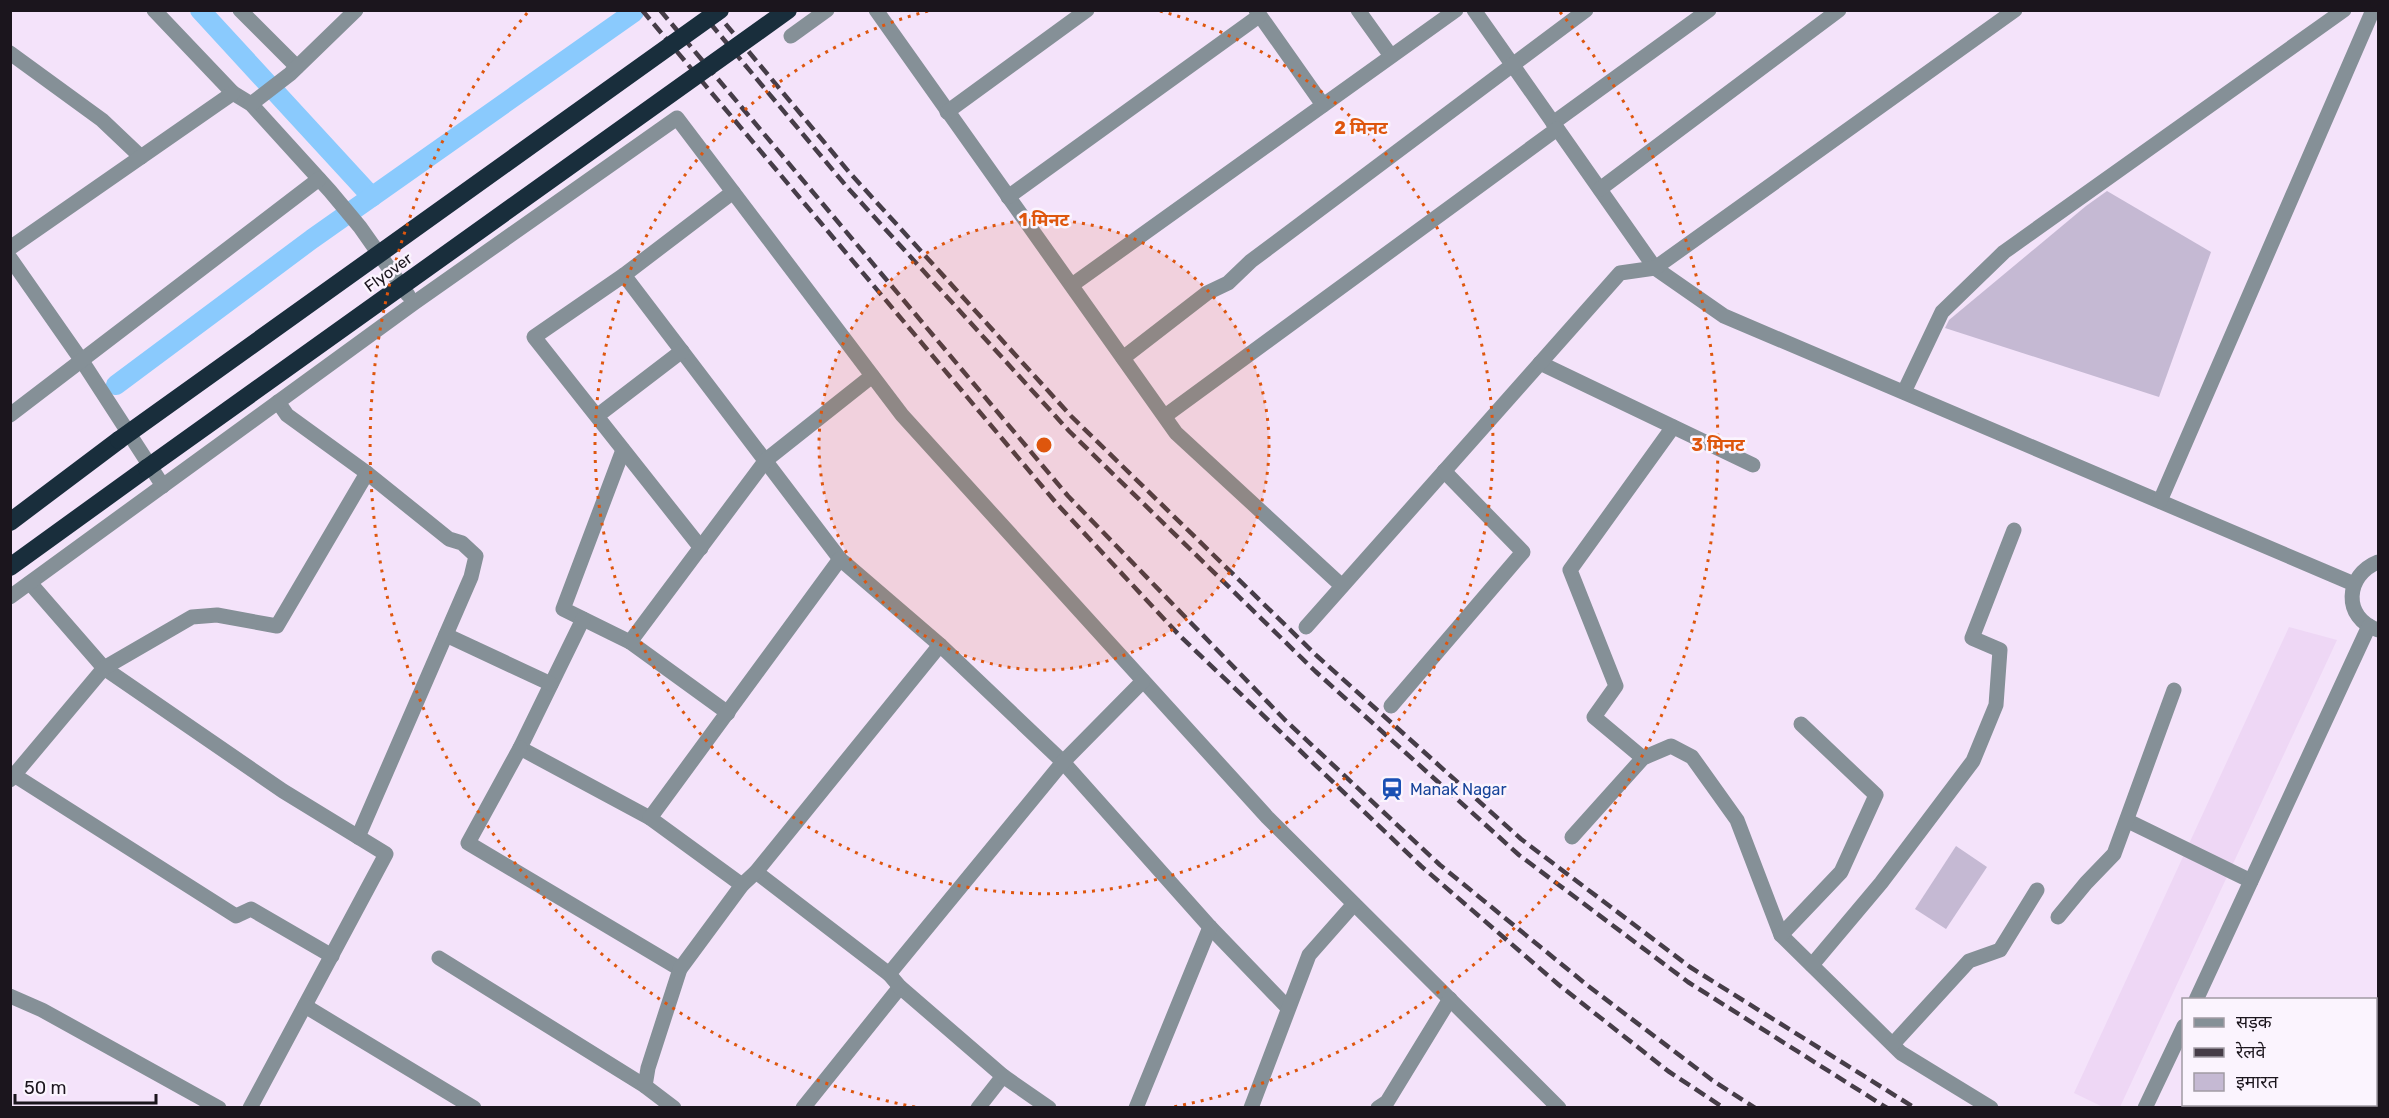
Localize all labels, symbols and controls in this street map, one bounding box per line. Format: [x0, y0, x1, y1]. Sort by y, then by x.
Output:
text: 2 मिनट [1334, 117, 1388, 139]
text: 1 मिनट [1019, 209, 1070, 231]
street label: Flyover [361, 249, 416, 296]
text: 3 मिनट [1691, 434, 1745, 456]
centre of rings [1034, 435, 1054, 455]
station icon: Manak Nagar [1379, 776, 1405, 802]
place label: Manak Nagar [1410, 780, 1507, 799]
legend [2182, 998, 2377, 1106]
text: सड़क [2236, 1011, 2273, 1033]
text: रेलवे [2235, 1041, 2267, 1063]
scale bar [15, 1067, 156, 1105]
text: इमारत [2236, 1071, 2279, 1093]
text: 50 m [24, 1077, 67, 1099]

